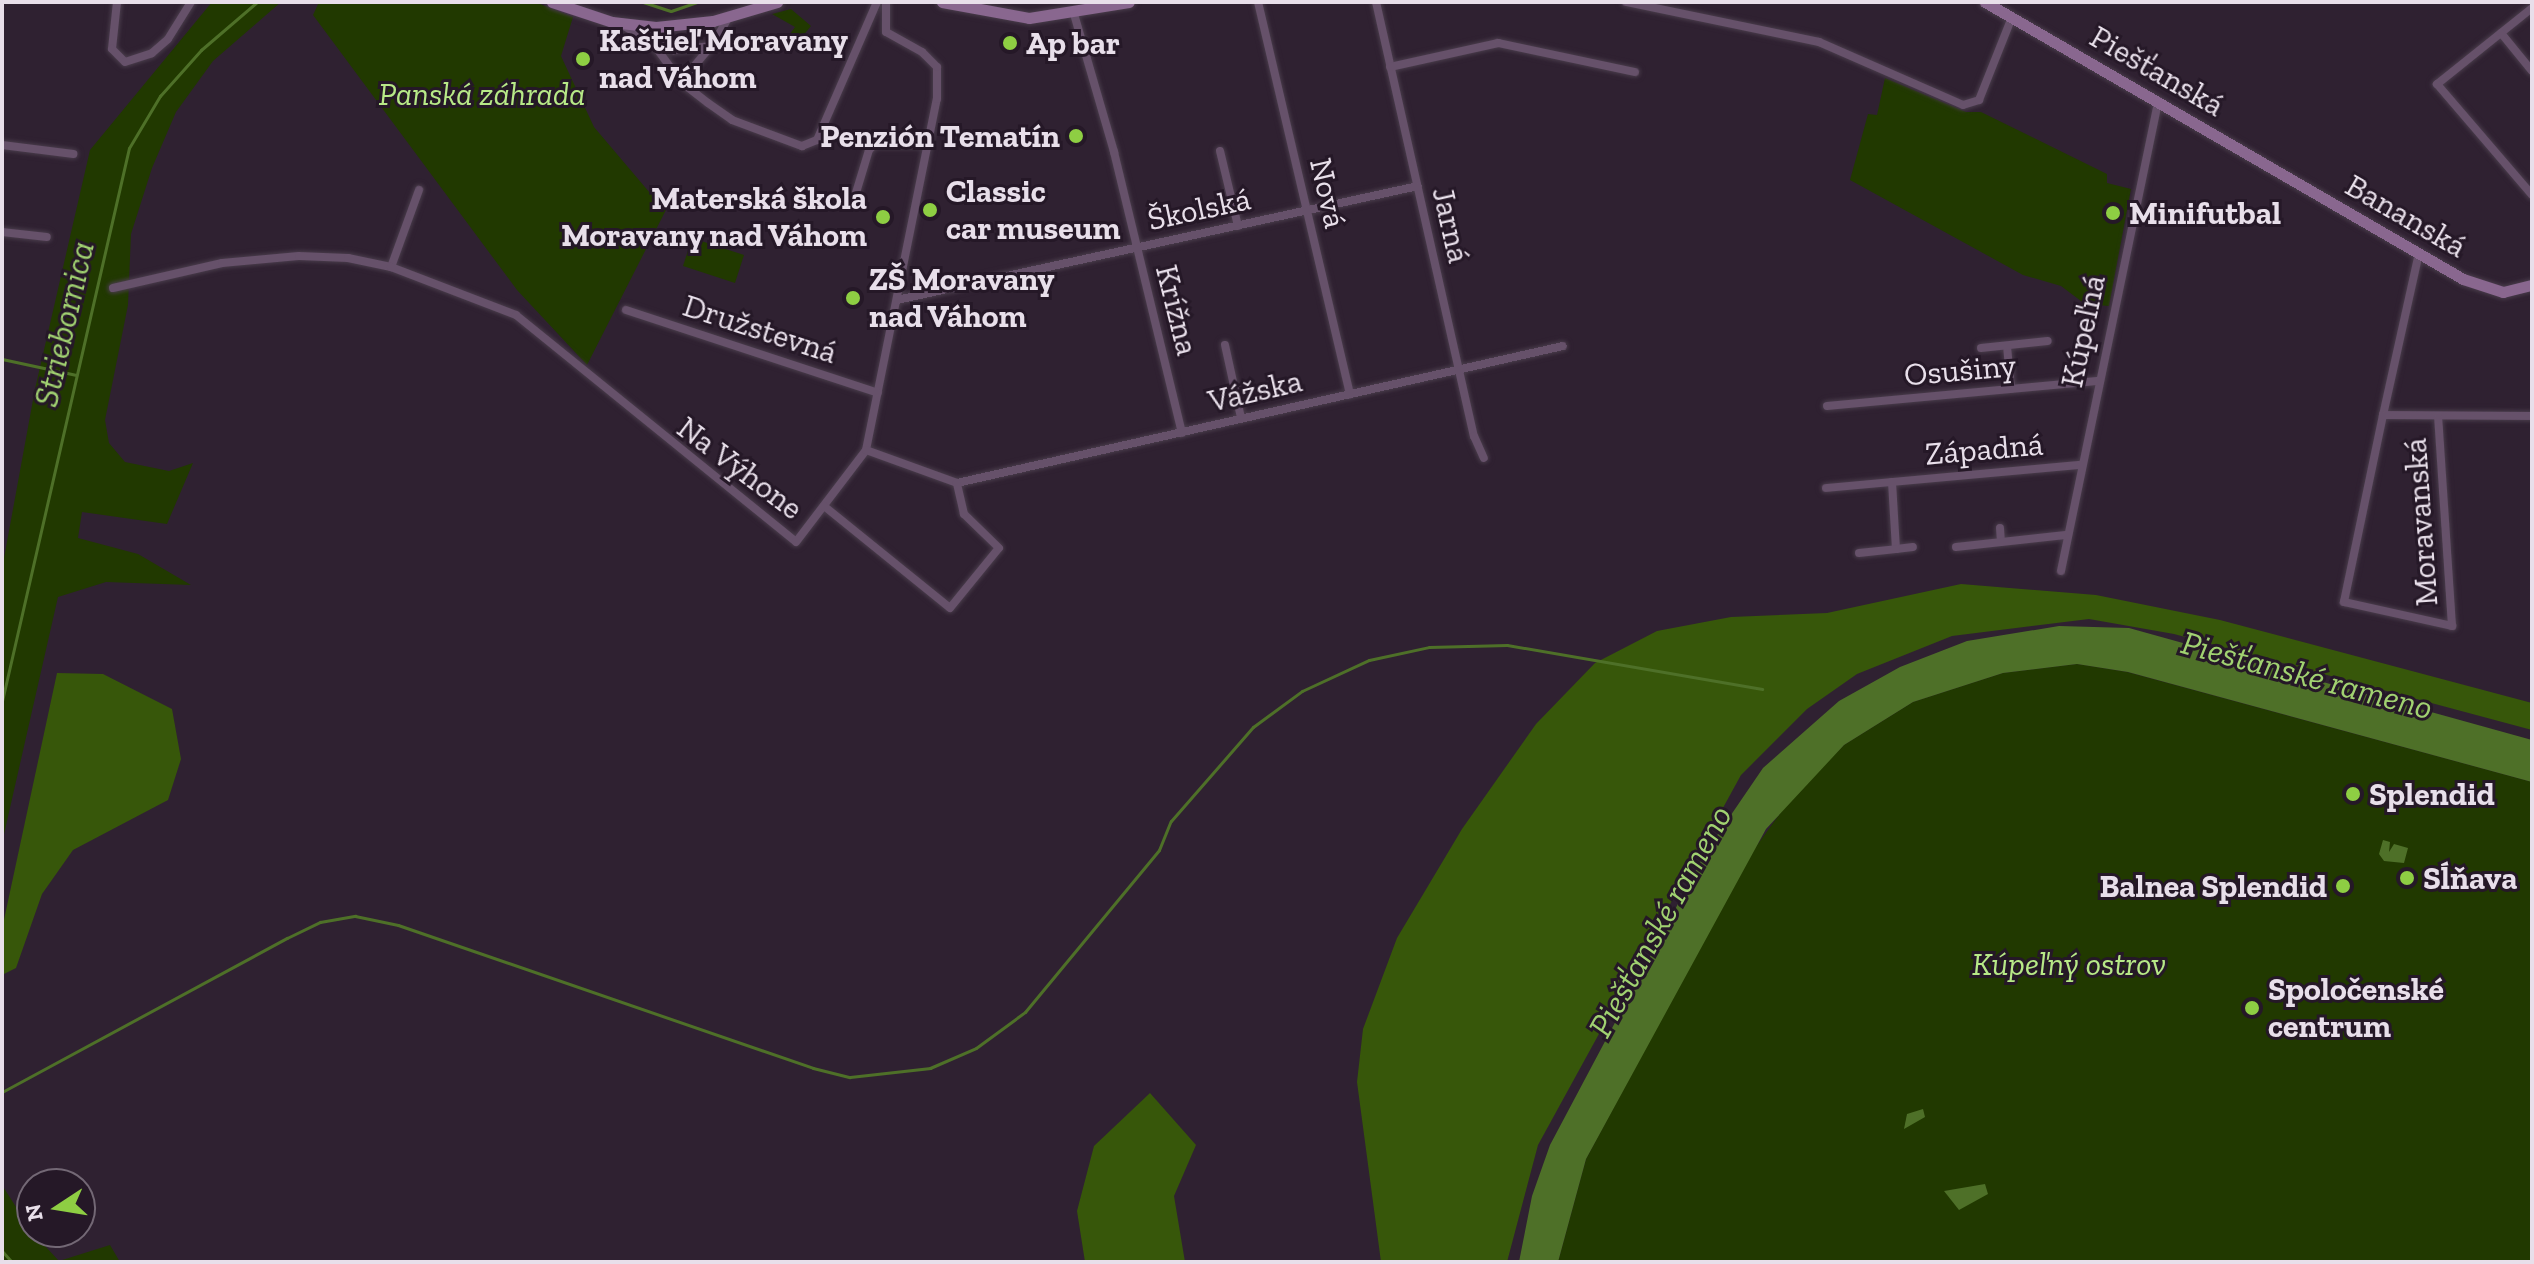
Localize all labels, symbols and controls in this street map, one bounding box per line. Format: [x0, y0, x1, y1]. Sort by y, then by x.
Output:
street label: Piešťanská [2083, 17, 2231, 125]
place label: Kaštieľ Moravany nad Váhom [599, 22, 847, 97]
place label: Ap bar [1026, 24, 1120, 62]
marker: Ap bar [1001, 34, 1019, 52]
marker: Kaštieľ Moravany nad Váhom [574, 50, 592, 68]
park label: Panská záhrada [379, 75, 585, 113]
place label: Penzión Tematín [820, 117, 1060, 155]
marker: Penzión Tematín [1067, 127, 1085, 145]
street label: Nová [1301, 154, 1355, 232]
street label: Bananská [2339, 166, 2473, 266]
place label: Classic car museum [946, 173, 1121, 248]
street label: Školská [1144, 179, 1254, 239]
place label: Materská škola Moravany nad Váhom [560, 180, 867, 255]
street label: Jarná [1424, 183, 1478, 267]
place label: Minifutbal [2129, 194, 2281, 232]
marker: Classic car museum [921, 201, 939, 219]
marker: Minifutbal [2104, 204, 2122, 222]
marker: Materská škola Moravany nad Váhom [874, 208, 892, 226]
water label: Striebornica [25, 237, 103, 411]
place label: ZŠ Moravany nad Váhom [869, 261, 1054, 336]
street label: Krížna [1147, 261, 1207, 359]
street label: Kúpeľná [2052, 271, 2114, 391]
street label: Družstevná [678, 286, 842, 372]
marker: ZŠ Moravany nad Váhom [844, 289, 862, 307]
street label: Osušiny [1902, 346, 2018, 394]
street label: Vážska [1204, 362, 1306, 420]
street label: Na Výhone [669, 408, 811, 528]
street label: Západná [1923, 425, 2045, 473]
street label: Moravanská [2396, 437, 2446, 607]
water label: Piešťanské rameno [2177, 622, 2437, 728]
place label: Splendid [2369, 775, 2495, 813]
marker: Splendid [2344, 785, 2362, 803]
water label: Piešťanské rameno [1579, 798, 1741, 1044]
place label: Sĺňava [2423, 859, 2517, 897]
place label: Balnea Splendid [2099, 867, 2327, 905]
marker: Sĺňava [2398, 869, 2416, 887]
marker: Balnea Splendid [2334, 877, 2352, 895]
park label: Kúpeľný ostrov [1972, 945, 2166, 983]
place label: Spoločenské centrum [2268, 971, 2444, 1046]
marker: Spoločenské centrum [2243, 999, 2261, 1017]
north arrow [16, 1168, 96, 1248]
text: N [19, 1202, 49, 1224]

